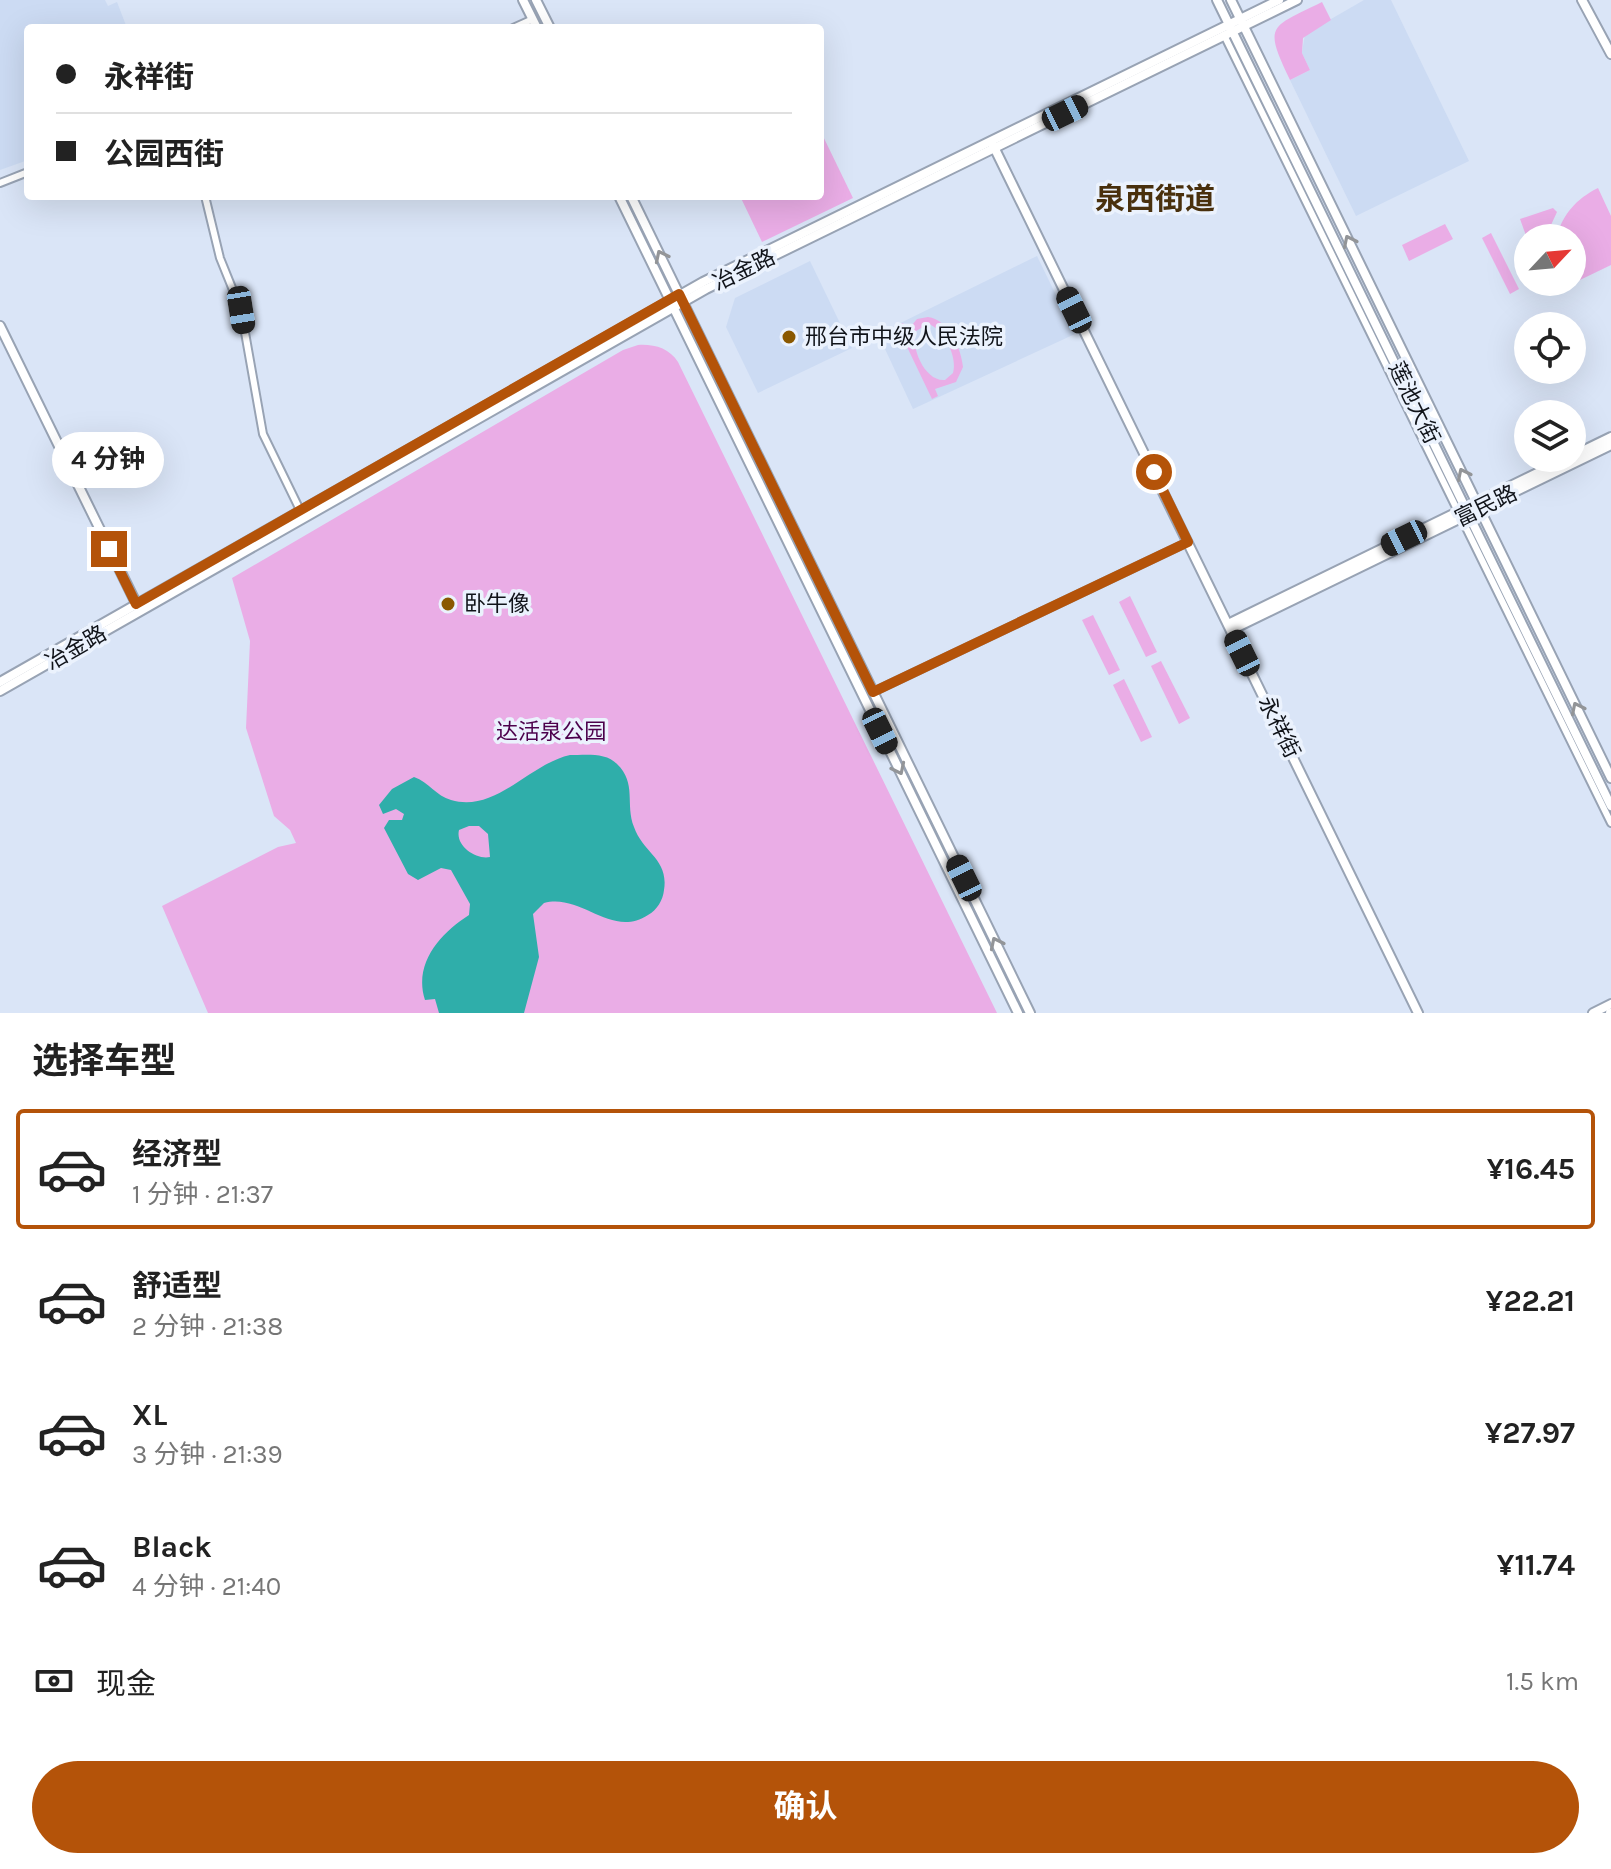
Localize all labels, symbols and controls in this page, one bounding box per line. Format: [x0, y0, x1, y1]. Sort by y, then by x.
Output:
text: 永祥街 [104, 59, 194, 95]
car [1038, 92, 1092, 134]
text: 公园西街 [104, 136, 224, 172]
district label: 泉西街道 [1095, 181, 1215, 217]
north arrow [1514, 224, 1586, 296]
map controls [1514, 224, 1586, 472]
one-way arrow [1343, 234, 1359, 249]
street label: 冶金路 [709, 244, 779, 296]
one-way arrow [655, 250, 671, 265]
car [1053, 283, 1095, 337]
car [225, 284, 257, 336]
button: locate [1514, 312, 1586, 384]
place label: 邢台市中级人民法院 [805, 324, 1003, 350]
marker: 邢台市中级人民法院 [780, 328, 798, 346]
street label: 莲池大街 [1383, 358, 1445, 448]
button: layers [1514, 400, 1586, 472]
callout: 4 分钟 [53, 433, 165, 489]
text: 4 分钟 [71, 444, 145, 475]
route start [1136, 454, 1172, 490]
one-way arrow [1457, 468, 1473, 483]
street label: 富民路 [1451, 480, 1521, 532]
car [1377, 517, 1431, 559]
route end [91, 531, 127, 567]
place label: 卧牛像 [464, 591, 530, 617]
marker: 卧牛像 [439, 595, 457, 613]
street label: 冶金路 [41, 620, 111, 676]
car [1221, 626, 1263, 680]
street label: 永祥街 [1253, 692, 1305, 762]
one-way arrow [1571, 702, 1587, 716]
car [859, 704, 901, 758]
park label: 达活泉公园 [496, 719, 606, 745]
one-way arrow [889, 761, 905, 776]
car [943, 851, 985, 905]
one-way arrow [990, 937, 1006, 951]
text: 选择车型 [32, 1040, 176, 1082]
icon: car [36, 1133, 108, 1205]
text: 经济型 [132, 1136, 222, 1172]
text: ¥16.45 [1487, 1151, 1575, 1187]
text: 1 分钟 · 21:37 [132, 1179, 273, 1210]
icon: car [36, 1265, 108, 1337]
text: 舒适型 [132, 1268, 222, 1304]
text: ¥22.21 [1486, 1283, 1575, 1319]
text: 2 分钟 · 21:38 [132, 1311, 283, 1342]
icon: car [36, 1397, 108, 1469]
text: XL [132, 1397, 167, 1433]
text: ¥27.97 [1485, 1415, 1575, 1451]
text: 3 分钟 · 21:39 [132, 1439, 283, 1470]
icon: car [36, 1529, 108, 1601]
text: Black [132, 1529, 212, 1565]
text: ¥11.74 [1497, 1547, 1575, 1583]
text: 4 分钟 · 21:40 [132, 1571, 281, 1602]
icon: cash [32, 1659, 76, 1703]
text: 现金 [96, 1666, 156, 1702]
text: 1.5 km [1506, 1666, 1579, 1697]
button: 确认 [32, 1761, 1579, 1853]

